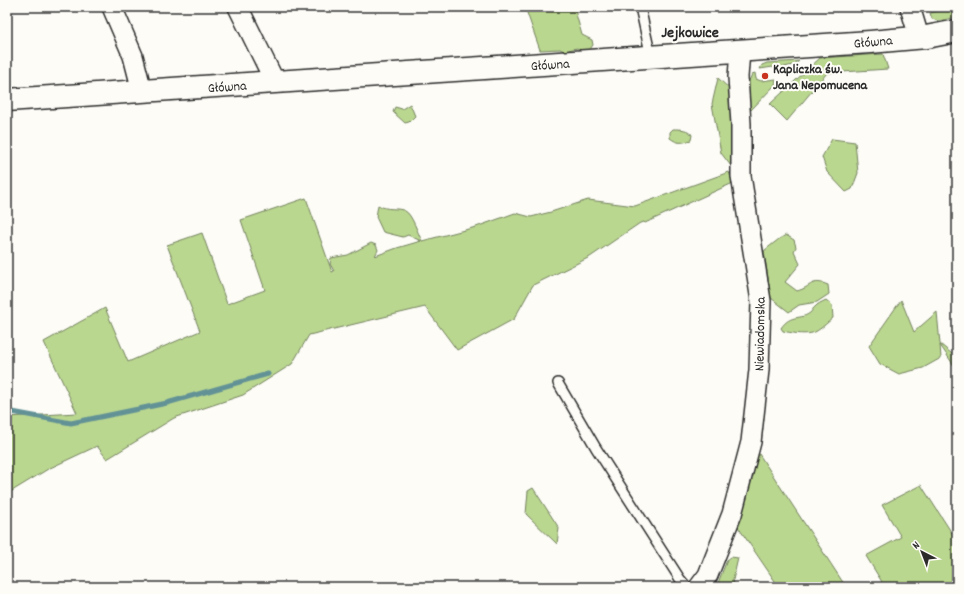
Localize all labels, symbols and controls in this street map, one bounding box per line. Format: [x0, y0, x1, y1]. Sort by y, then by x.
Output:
district label: Jejkowice [661, 22, 719, 45]
street label: Główna [853, 31, 894, 55]
street label: Główna [530, 55, 571, 77]
place label: Kapliczka św. Jana Nepomucena [773, 60, 869, 96]
marker: Kapliczka św. Jana Nepomucena [760, 71, 770, 81]
street label: Główna [207, 77, 248, 99]
street label: Niewiadomska [750, 296, 772, 371]
north arrow [902, 532, 942, 572]
text: N [909, 538, 924, 554]

